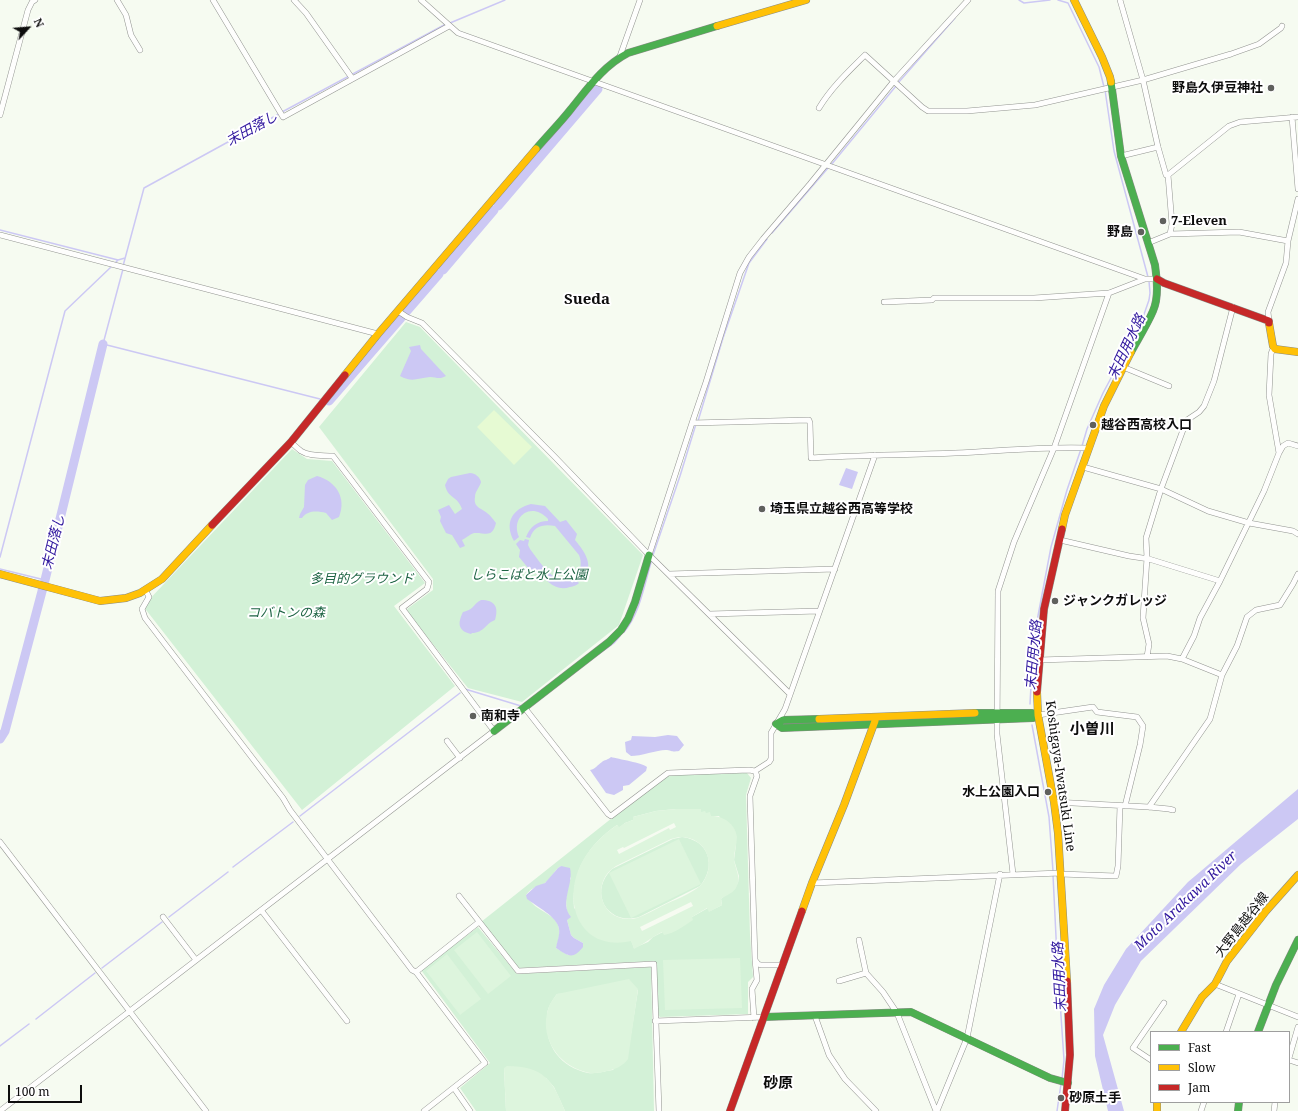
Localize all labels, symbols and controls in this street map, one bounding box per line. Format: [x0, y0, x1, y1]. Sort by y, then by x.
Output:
north arrow [8, 8, 48, 48]
text: N [31, 15, 48, 30]
place label: 野島久伊豆神社 [1172, 80, 1263, 96]
marker: 野島久伊豆神社 [1266, 83, 1276, 93]
water label: 末田落し [223, 108, 281, 150]
place label: 7-Eleven [1171, 213, 1227, 229]
marker: 7-Eleven [1158, 216, 1168, 226]
place label: 野島 [1107, 224, 1133, 240]
marker: 野島 [1136, 227, 1146, 237]
district label: Sueda [564, 291, 610, 309]
water label: 末田用水路 [1105, 312, 1149, 382]
place label: 越谷西高校入口 [1101, 417, 1192, 433]
marker: 越谷西高校入口 [1088, 420, 1098, 430]
place label: 埼玉県立越谷西高等学校 [770, 501, 913, 517]
marker: 埼玉県立越谷西高等学校 [757, 504, 767, 514]
water label: 末田落し [39, 513, 69, 571]
park label: しらこばと水上公園 [471, 567, 587, 583]
park label: 多目的グラウンド [310, 571, 414, 587]
place label: ジャンクガレッジ [1063, 593, 1167, 609]
marker: ジャンクガレッジ [1050, 596, 1060, 606]
park label: コバトンの森 [247, 605, 325, 621]
water label: 末田用水路 [1023, 619, 1045, 691]
street label: Koshigaya-Iwatsuki Line [1042, 700, 1078, 852]
place label: 南和寺 [481, 708, 520, 724]
marker: 南和寺 [468, 711, 478, 721]
district label: 小曽川 [1070, 721, 1114, 739]
place label: 水上公園入口 [962, 784, 1040, 800]
marker: 水上公園入口 [1043, 787, 1053, 797]
water label: Moto Arakawa River [1131, 848, 1241, 954]
street label: 大野島越谷線 [1212, 889, 1272, 961]
water label: 末田用水路 [1050, 942, 1070, 1012]
legend [1150, 1031, 1290, 1103]
text: Fast [1188, 1039, 1211, 1056]
text: Slow [1188, 1059, 1216, 1076]
district label: 砂原 [763, 1075, 793, 1093]
scale bar [10, 1077, 84, 1103]
text: Jam [1188, 1079, 1210, 1096]
text: 100 m [15, 1083, 50, 1100]
place label: 砂原土手 [1069, 1090, 1121, 1106]
marker: 砂原土手 [1056, 1093, 1066, 1103]

